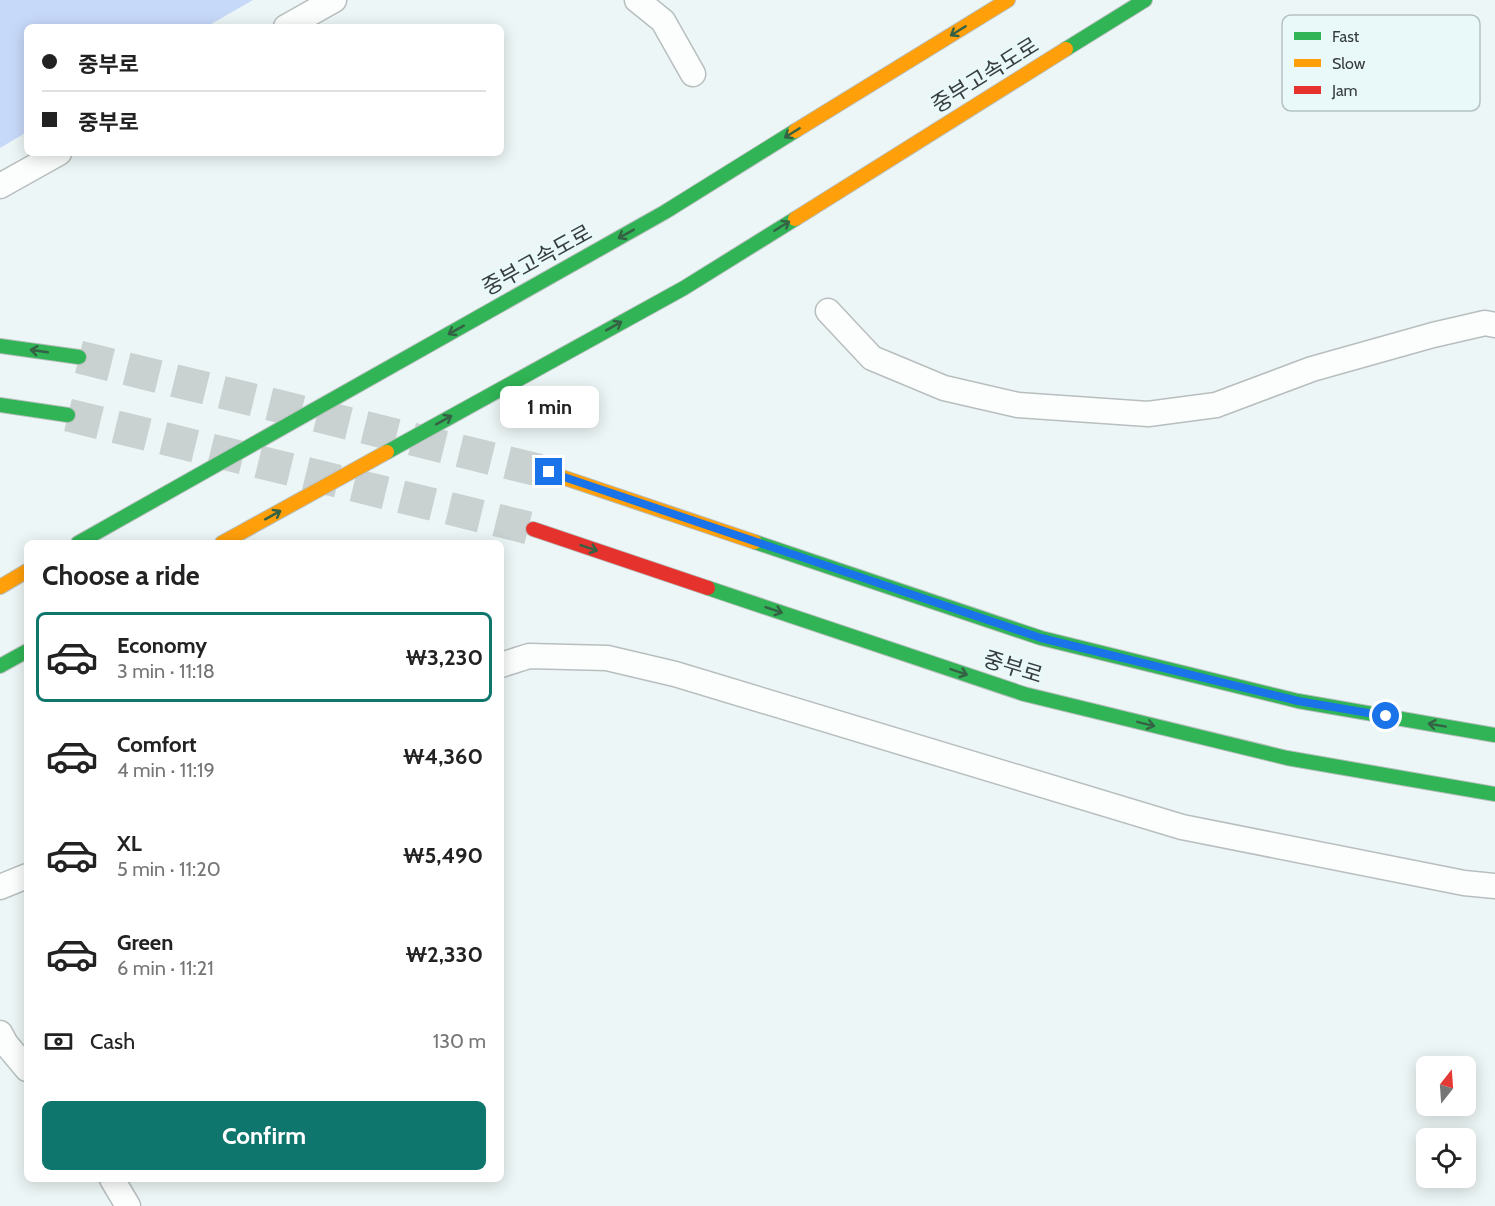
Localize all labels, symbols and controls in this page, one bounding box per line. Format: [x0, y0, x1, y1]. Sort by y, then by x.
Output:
legend [1282, 15, 1480, 111]
one-way arrow [950, 25, 967, 37]
text: Fast [1332, 27, 1360, 46]
street label: 중부고속도로 [926, 31, 1044, 119]
text: 중부로 [78, 51, 139, 78]
text: Slow [1332, 54, 1366, 73]
text: Jam [1331, 81, 1358, 100]
text: 중부로 [78, 109, 139, 136]
one-way arrow [784, 128, 801, 140]
street label: 중부고속도로 [477, 219, 597, 301]
one-way arrow [773, 220, 790, 232]
one-way arrow [617, 229, 634, 241]
one-way arrow [605, 320, 622, 332]
one-way arrow [448, 324, 465, 336]
one-way arrow [30, 346, 50, 357]
callout: 1 min [500, 385, 598, 427]
text: 1 min [527, 395, 572, 419]
one-way arrow [434, 414, 452, 425]
route end [535, 458, 562, 485]
one-way arrow [264, 509, 281, 521]
one-way arrow [579, 543, 598, 554]
text: Choose a ride [42, 559, 200, 592]
one-way arrow [764, 605, 783, 616]
icon: car [45, 630, 99, 684]
text: Economy [117, 632, 207, 659]
text: ₩3,230 [406, 644, 483, 671]
street label: 중부로 [980, 645, 1046, 689]
text: 3 min · 11:18 [117, 659, 215, 683]
one-way arrow [949, 667, 968, 678]
route start [1372, 702, 1399, 729]
one-way arrow [1137, 718, 1156, 730]
one-way arrow [1428, 719, 1448, 730]
icon: car [45, 729, 99, 783]
text: Comfort [117, 731, 196, 758]
text: ₩4,360 [403, 743, 483, 770]
text: 4 min · 11:19 [117, 758, 215, 782]
icon: car [45, 828, 99, 882]
text: XL [117, 830, 142, 857]
text: ₩5,490 [403, 842, 483, 869]
text: 5 min · 11:20 [117, 857, 221, 881]
icon: car [45, 927, 99, 981]
text: Green [117, 929, 173, 956]
text: ₩2,330 [406, 941, 483, 968]
text: 6 min · 11:21 [117, 956, 214, 980]
icon: cash [42, 1025, 75, 1058]
text: Cash [90, 1028, 135, 1055]
text: 130 m [433, 1029, 486, 1053]
north arrow [1416, 1056, 1476, 1116]
map controls [1416, 1056, 1476, 1188]
button: Confirm [42, 1101, 486, 1170]
button: locate [1416, 1128, 1476, 1188]

